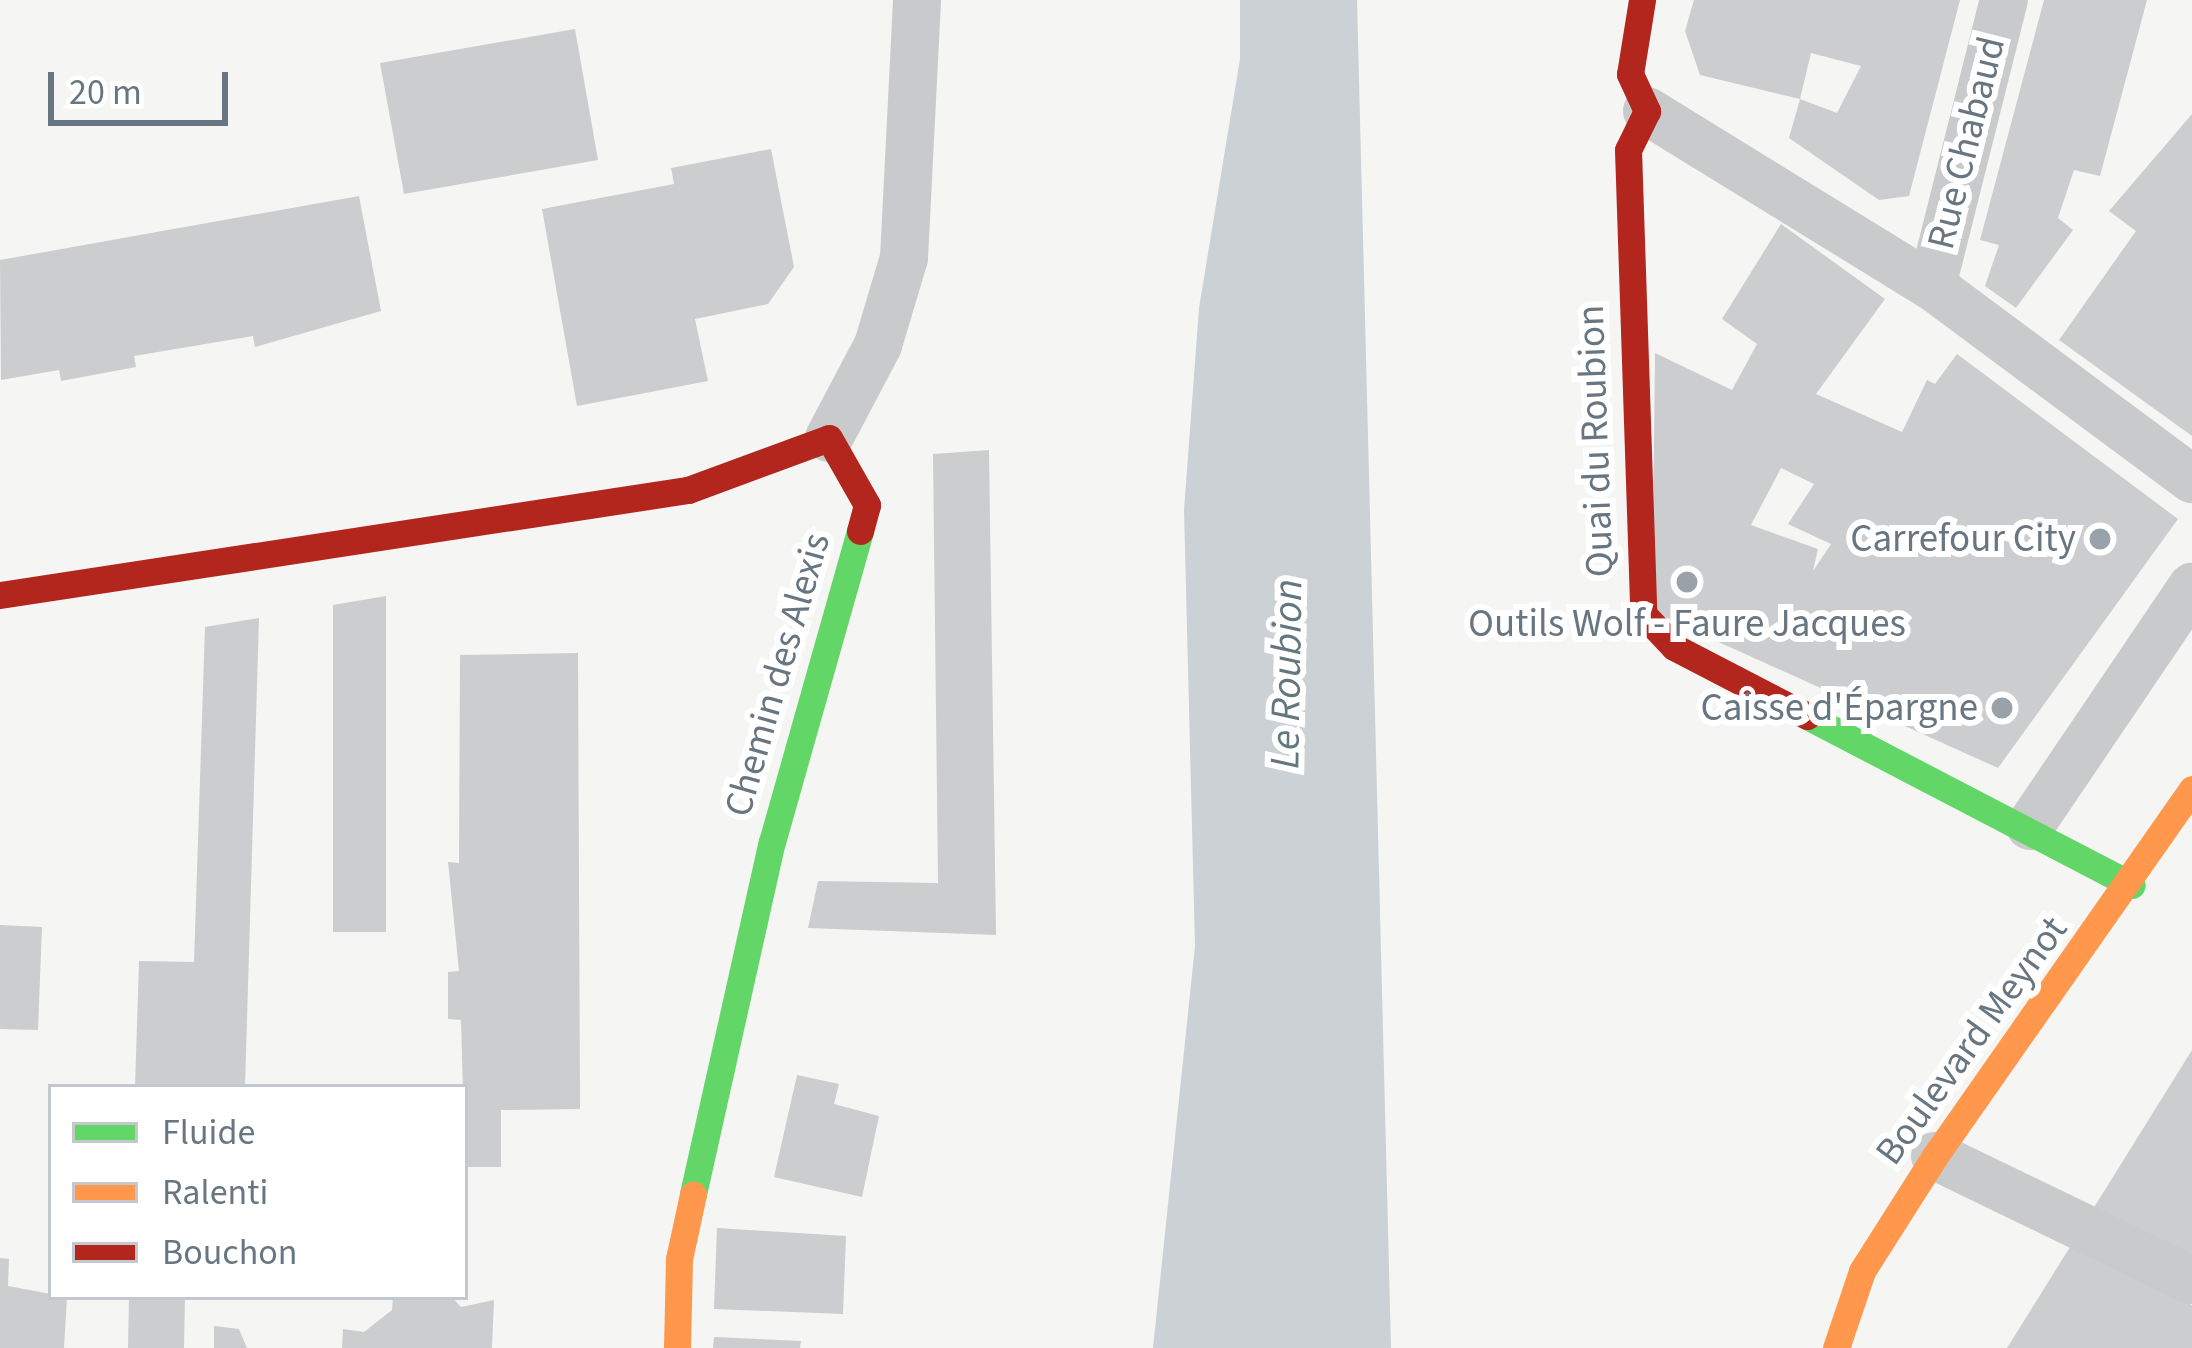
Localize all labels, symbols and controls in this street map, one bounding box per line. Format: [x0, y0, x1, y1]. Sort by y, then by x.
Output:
street label: Rue Chabaud [1918, 32, 2016, 254]
scale bar [54, 48, 234, 122]
text: 20 m [69, 67, 142, 118]
street label: Quai du Roubion [1568, 304, 1624, 578]
place label: Carrefour City [1850, 516, 2076, 562]
marker: Carrefour City [2087, 526, 2113, 552]
street label: Chemin des Alexis [715, 528, 841, 822]
marker: Outils Wolf - Faure Jacques [1674, 569, 1700, 595]
water label: Le Roubion [1260, 579, 1314, 769]
place label: Outils Wolf - Faure Jacques [1468, 601, 1906, 647]
place label: Caisse d'Épargne [1701, 685, 1978, 731]
marker: Caisse d'Épargne [1989, 695, 2015, 721]
street label: Boulevard Meynot [1866, 908, 2078, 1174]
legend [48, 1084, 468, 1300]
text: Fluide [162, 1107, 255, 1158]
text: Ralenti [162, 1167, 268, 1218]
text: Bouchon [162, 1227, 297, 1278]

